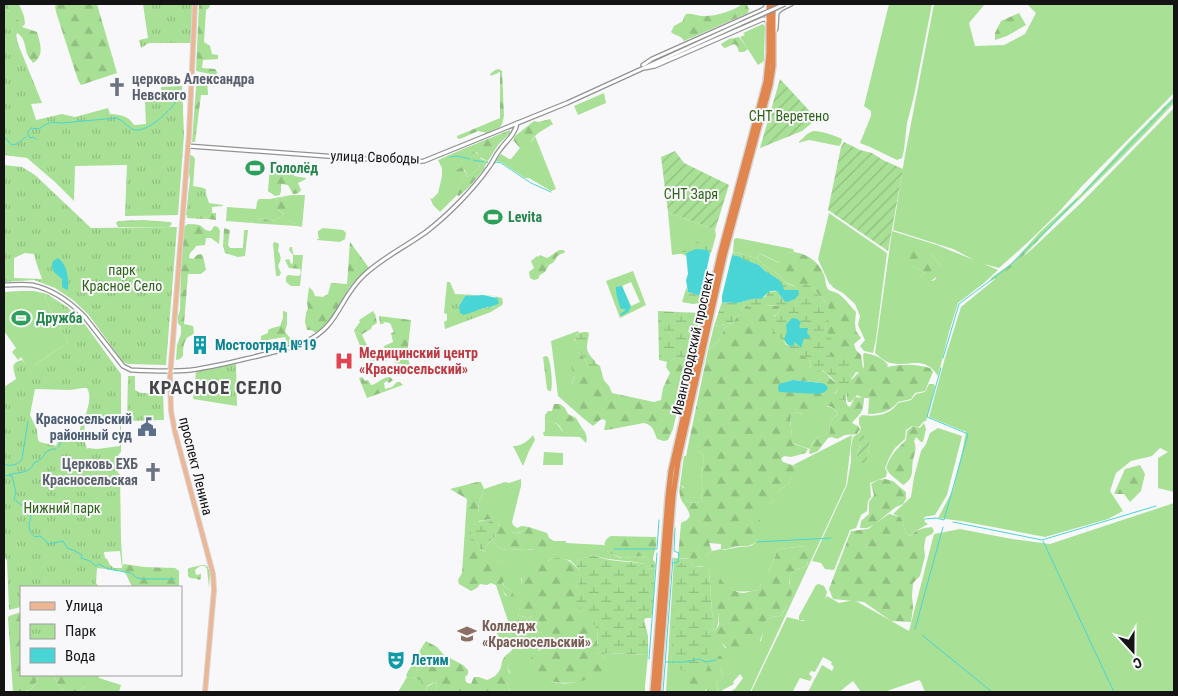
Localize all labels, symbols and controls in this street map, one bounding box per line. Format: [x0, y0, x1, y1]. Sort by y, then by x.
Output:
place label: церковь Александра Невского [132, 71, 255, 103]
church icon: церковь Александра Невского [106, 76, 128, 98]
park label: СНТ Веретено [749, 108, 829, 124]
street label: улица Свободы [330, 147, 420, 167]
sports icon: Гололёд [244, 157, 266, 179]
place label: Гололёд [270, 160, 318, 176]
park label: СНТ Заря [664, 186, 718, 202]
sports icon: Levita [482, 206, 504, 228]
place label: Levita [508, 209, 542, 225]
park label: парк Красное Село [82, 262, 162, 294]
street label: Ивангородский проспект [669, 269, 717, 416]
sports icon: Дружба [10, 307, 32, 329]
place label: Дружба [36, 310, 83, 326]
building icon: Мостоотряд №19 [189, 334, 211, 356]
place label: Мостоотряд №19 [215, 337, 317, 353]
place label: Медицинский центр «Красносельский» [359, 345, 478, 377]
hospital icon: Медицинский центр «Красносельский» [333, 350, 355, 372]
district label: КРАСНОЕ СЕЛО [149, 376, 283, 399]
place label: Красносельский районный суд [36, 411, 132, 443]
street label: проспект Ленина [176, 415, 216, 517]
public building icon: Красносельский районный суд [136, 416, 158, 438]
place label: Церковь ЕХБ Красносельская [42, 456, 138, 488]
church icon: Церковь ЕХБ Красносельская [142, 461, 164, 483]
park label: Нижний парк [23, 500, 101, 516]
legend [20, 586, 182, 676]
text: Улица [65, 597, 103, 615]
place label: Колледж «Красносельский» [482, 618, 591, 650]
text: Парк [65, 622, 96, 640]
school or university icon: Колледж «Красносельский» [456, 623, 478, 645]
north arrow [1108, 626, 1158, 676]
text: Вода [65, 647, 95, 665]
theatre icon: Летим [385, 649, 407, 671]
place label: Летим [411, 652, 449, 668]
text: С [1131, 654, 1144, 672]

